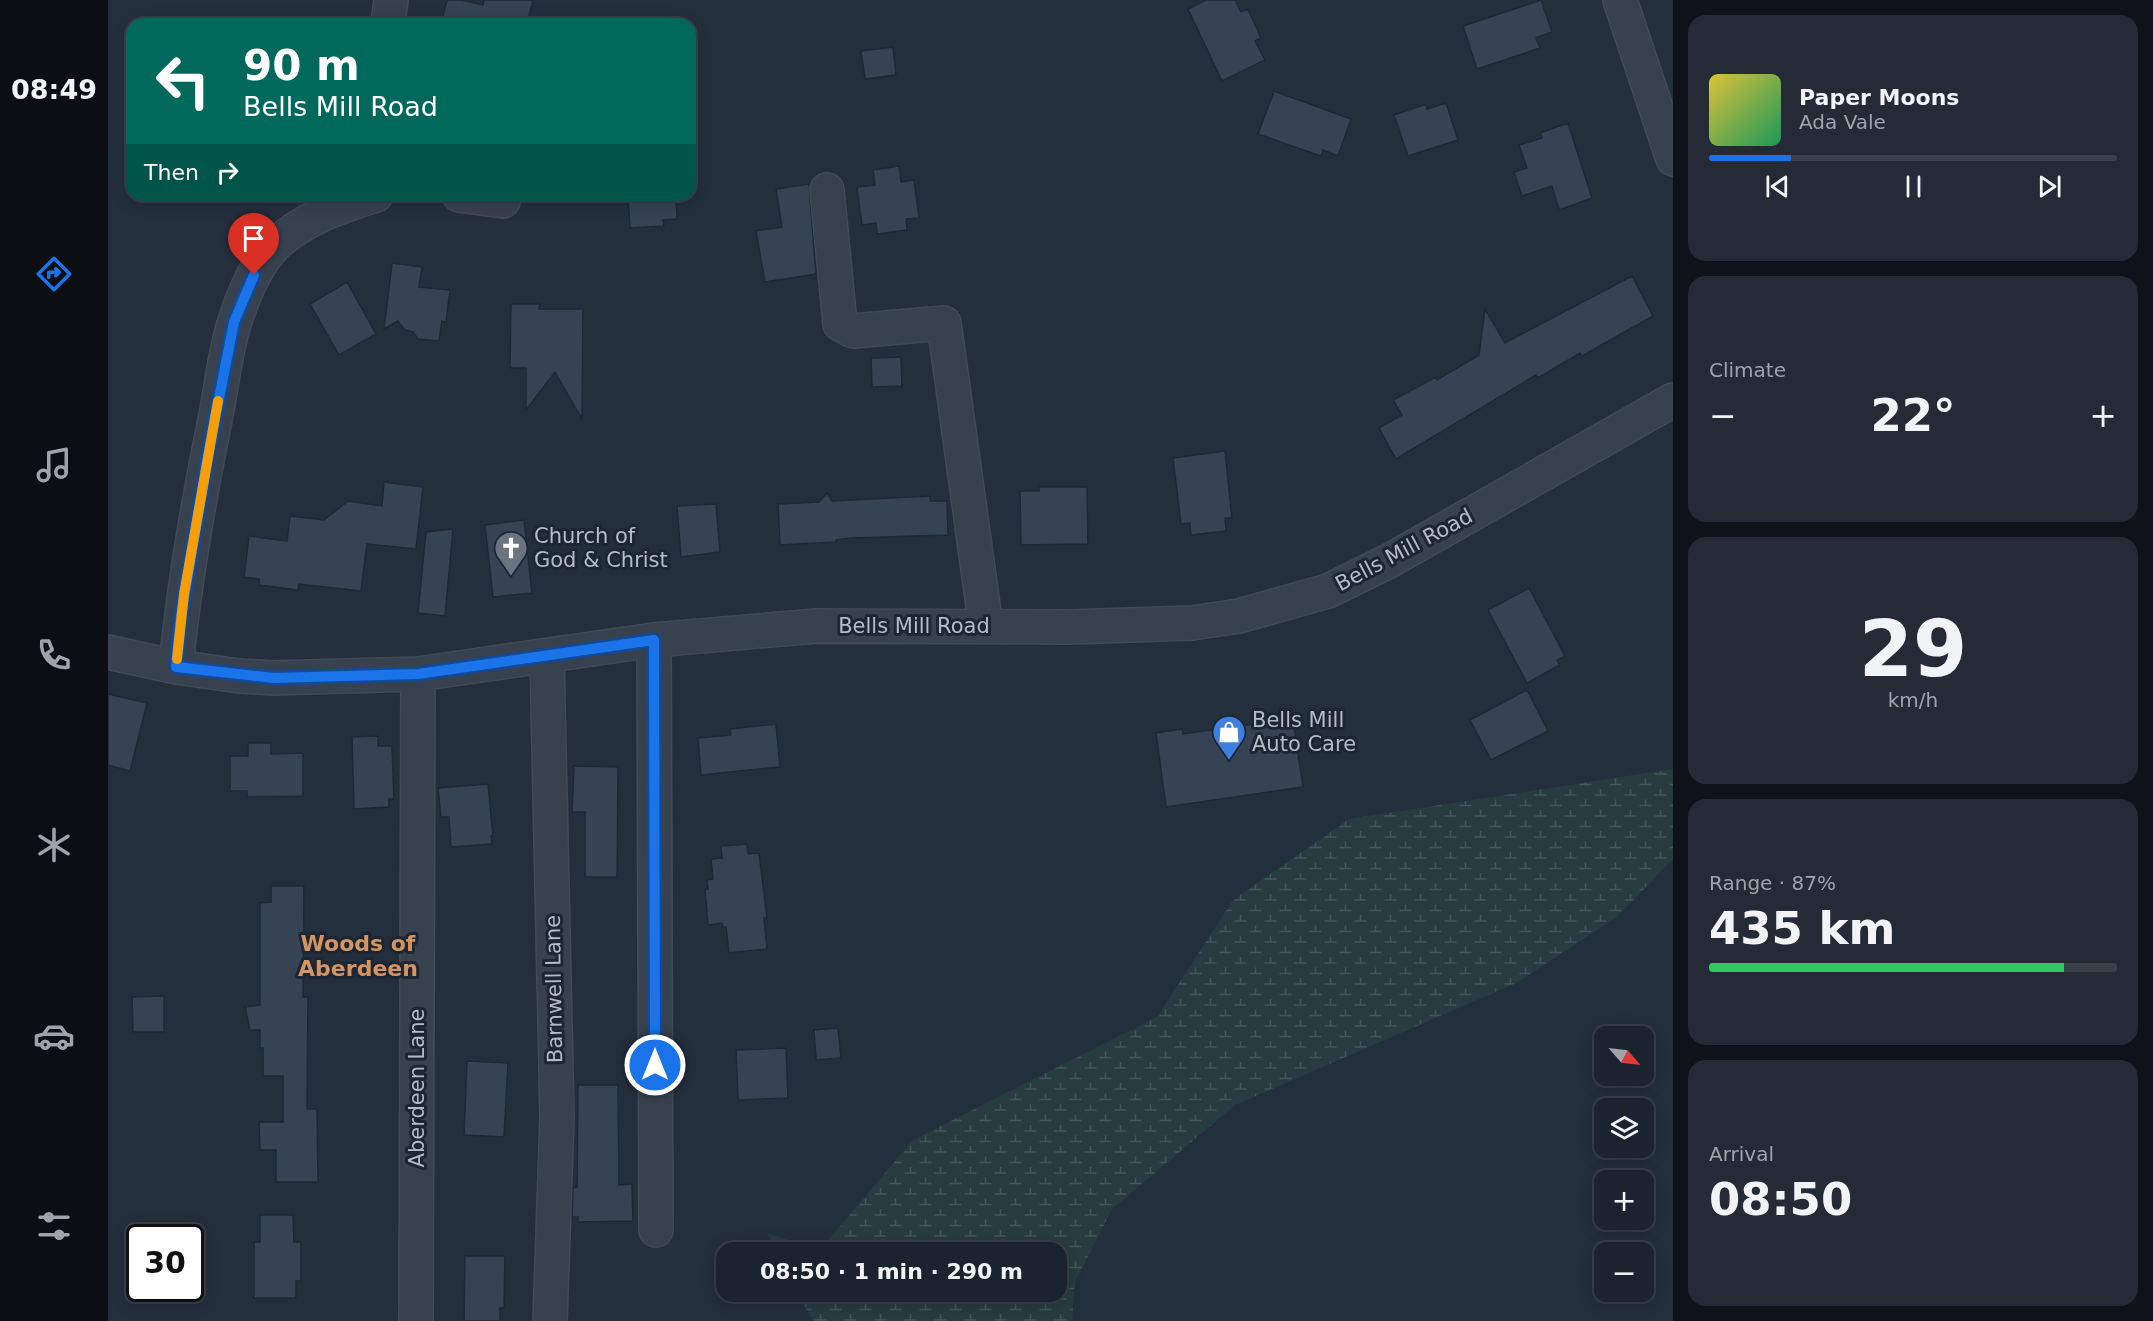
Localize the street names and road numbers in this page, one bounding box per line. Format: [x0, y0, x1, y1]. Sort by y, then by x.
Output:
street label: Bells Mill Road [1331, 504, 1477, 596]
street label: Bells Mill Road [838, 614, 990, 638]
street label: Barnwell Lane [541, 915, 567, 1063]
street label: Aberdeen Lane [405, 1009, 429, 1167]

